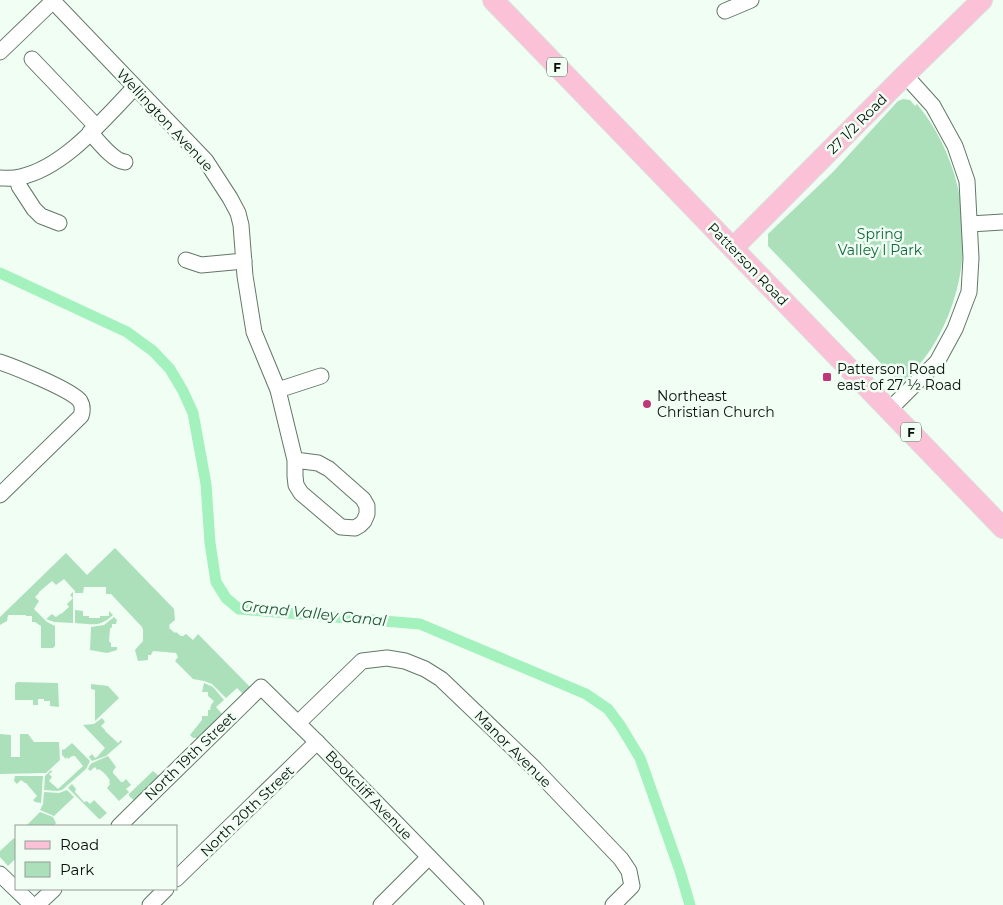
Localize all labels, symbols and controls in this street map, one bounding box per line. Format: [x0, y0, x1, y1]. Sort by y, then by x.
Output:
road number: F [547, 58, 567, 76]
street label: Wellington Avenue [113, 65, 217, 175]
street label: 27 1/2 Road [823, 90, 891, 158]
street label: Patterson Road [704, 219, 792, 309]
park label: Spring Valley I Park [838, 225, 923, 259]
place label: Patterson Road east of 27 ½ Road [837, 360, 961, 394]
marker: Patterson Road east of 27 ½ Road [821, 371, 833, 383]
place label: Northeast Christian Church [657, 387, 775, 421]
marker: Northeast Christian Church [641, 398, 653, 410]
road number: F [901, 422, 921, 442]
water label: Grand Valley Canal [241, 596, 387, 630]
street label: Manor Avenue [471, 707, 555, 791]
street label: North 19th Street [141, 708, 240, 804]
street label: Bookcliff Avenue [322, 746, 416, 844]
street label: North 20th Street [196, 761, 298, 860]
legend [15, 825, 178, 890]
text: Road [60, 835, 99, 854]
text: Park [60, 860, 94, 879]

